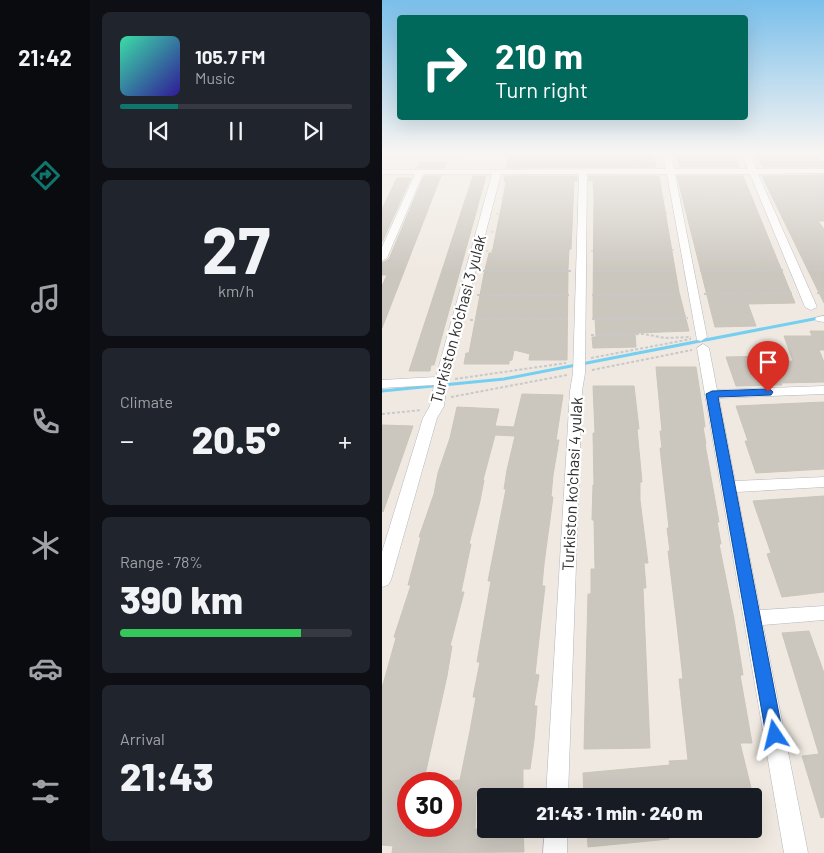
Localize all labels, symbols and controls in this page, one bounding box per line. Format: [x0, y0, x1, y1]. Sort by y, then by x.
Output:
text: 210 m [495, 34, 583, 76]
icon: right [412, 35, 477, 100]
text: 21:42 [18, 44, 72, 70]
text: 105.7 FM [195, 45, 265, 68]
text: Music [195, 68, 235, 87]
text: Turn right [495, 76, 588, 102]
icon: previous [145, 117, 173, 145]
icon: pause [222, 117, 250, 145]
icon: next [299, 117, 327, 145]
icon: directions [28, 158, 63, 193]
text: 27 [202, 209, 270, 287]
street label: Turkiston ko'chasi 3 yulak [426, 233, 489, 405]
icon: music [28, 281, 63, 316]
text: km/h [218, 281, 254, 300]
pin [747, 341, 789, 392]
icon: arrive [754, 348, 782, 376]
text: Climate [120, 392, 173, 411]
street label: Turkiston ko'chasi 4 yulak [557, 396, 586, 571]
icon: phone [28, 404, 63, 439]
text: 20.5° [192, 416, 280, 462]
text: − [120, 423, 134, 457]
text: + [338, 423, 352, 457]
icon: climate [28, 528, 63, 563]
text: Range · 78% [120, 552, 203, 571]
text: 390 km [120, 576, 243, 622]
icon: car [28, 651, 63, 686]
position arrow [748, 708, 800, 760]
text: Arrival [120, 729, 165, 748]
text: 21:43 [120, 753, 214, 799]
speed limit sign: 30 [397, 772, 462, 837]
icon: filters [28, 774, 63, 809]
text: 21:43 · 1 min · 240 m [536, 801, 703, 824]

